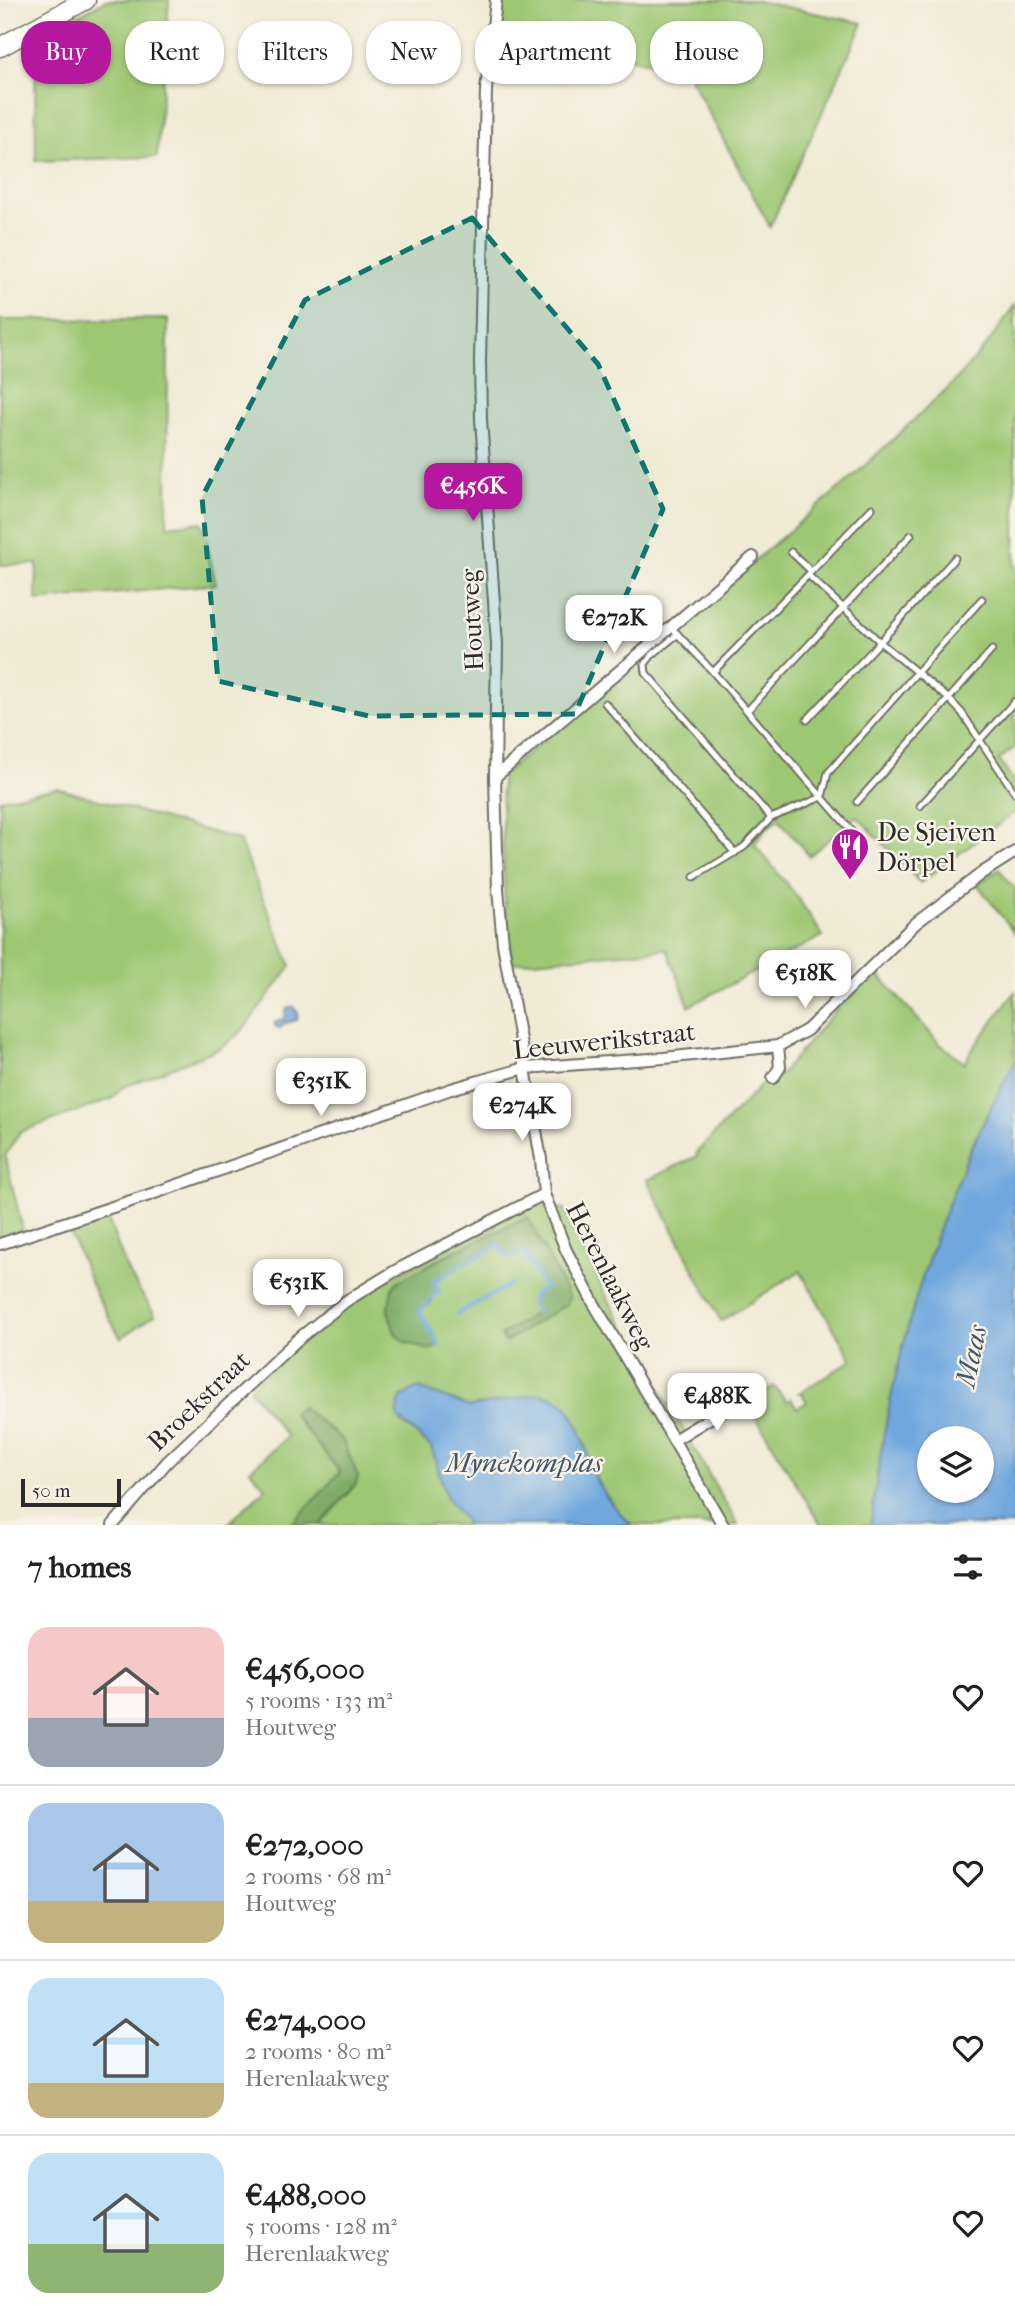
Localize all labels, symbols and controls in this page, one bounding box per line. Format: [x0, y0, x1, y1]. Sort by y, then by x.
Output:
chip: Buy [21, 21, 111, 84]
chip: Rent [125, 21, 224, 84]
chip: Filters [238, 21, 352, 84]
chip: New [366, 21, 461, 84]
chip: Apartment [475, 21, 636, 84]
chip: House [650, 21, 763, 84]
pin: €456K [424, 463, 522, 523]
text: €456K [440, 472, 506, 499]
street label: Houtweg [454, 567, 490, 672]
pin: €272K [565, 596, 663, 655]
text: €272K [581, 604, 647, 631]
place label: De Sjeiven Dörpel [877, 817, 996, 878]
restaurant icon: De Sjeiven Dörpel [829, 826, 871, 881]
pin: €518K [756, 950, 854, 1010]
text: €518K [775, 959, 835, 986]
street label: Leeuwerikstraat [511, 1016, 697, 1066]
pin: €351K [272, 1058, 370, 1118]
text: €351K [292, 1067, 350, 1094]
pin: €274K [473, 1084, 571, 1143]
text: €274K [489, 1092, 555, 1119]
street label: Herenlaakweg [559, 1197, 661, 1356]
pin: €531K [249, 1260, 347, 1319]
text: €531K [269, 1268, 327, 1295]
water label: Maas [948, 1321, 994, 1392]
street label: Broekstraat [141, 1344, 257, 1457]
pin: €488K [668, 1374, 766, 1433]
text: €488K [683, 1382, 751, 1409]
map controls [917, 1426, 994, 1503]
button: layers [917, 1426, 994, 1503]
water label: Mynekomplas [444, 1446, 604, 1479]
scale bar [21, 1476, 121, 1508]
text: 50 m [32, 1480, 71, 1502]
icon: filters [949, 1548, 987, 1586]
text: 7 homes [28, 1550, 131, 1585]
text: €456,000 [245, 1652, 365, 1687]
icon: home [84, 1655, 168, 1739]
icon: heart [949, 1678, 987, 1716]
text: 5 rooms · 133 m² [245, 1687, 392, 1714]
text: Houtweg [245, 1714, 336, 1741]
text: €272,000 [245, 1828, 364, 1863]
icon: home [84, 1831, 168, 1915]
icon: heart [949, 1854, 987, 1892]
text: 2 rooms · 68 m² [245, 1863, 391, 1890]
text: Houtweg [245, 1890, 336, 1917]
text: €274,000 [245, 2003, 366, 2038]
icon: home [84, 2006, 168, 2090]
icon: heart [949, 2029, 987, 2067]
text: 2 rooms · 80 m² [245, 2038, 392, 2065]
text: Herenlaakweg [245, 2065, 389, 2092]
text: €488,000 [245, 2178, 367, 2213]
icon: home [84, 2181, 168, 2265]
icon: heart [949, 2204, 987, 2242]
text: 5 rooms · 128 m² [245, 2213, 397, 2240]
text: Herenlaakweg [245, 2240, 389, 2267]

